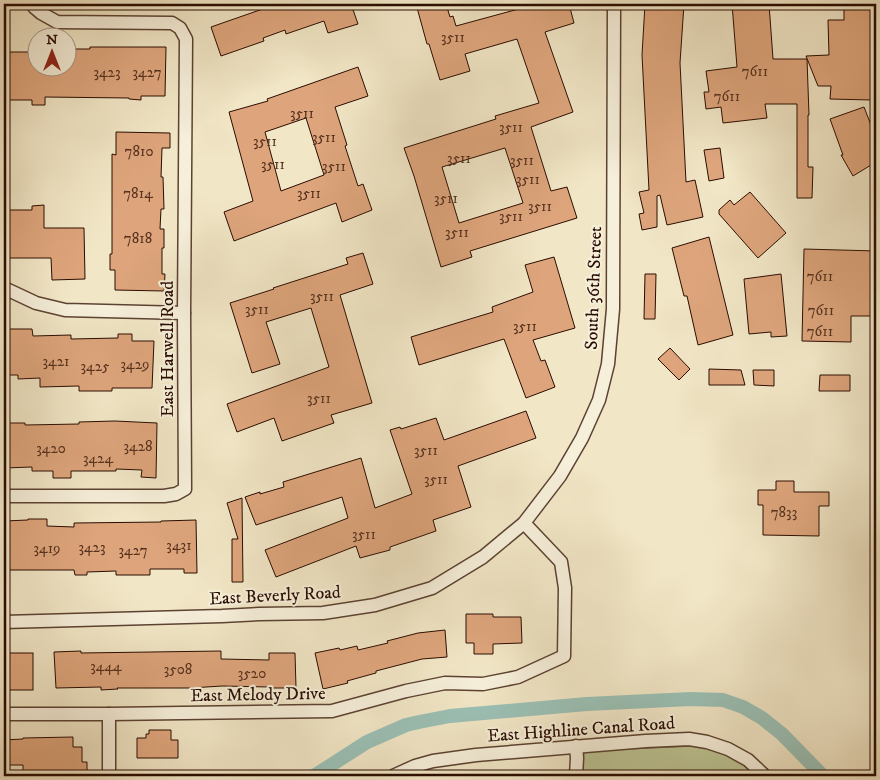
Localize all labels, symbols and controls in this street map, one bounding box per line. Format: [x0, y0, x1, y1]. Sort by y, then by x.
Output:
north arrow [28, 28, 78, 78]
house number: 3511 [441, 28, 465, 47]
text: N [46, 31, 58, 49]
house number: 7611 [742, 62, 768, 81]
house number: 3423 [93, 63, 121, 82]
house number: 3427 [132, 63, 162, 82]
house number: 7611 [714, 87, 740, 106]
house number: 3511 [290, 104, 314, 123]
house number: 3511 [499, 118, 523, 137]
house number: 3511 [312, 128, 336, 147]
house number: 3511 [253, 132, 277, 151]
house number: 7810 [125, 142, 153, 161]
house number: 3511 [447, 149, 471, 168]
house number: 3511 [510, 151, 534, 170]
house number: 3511 [261, 155, 285, 174]
house number: 3511 [322, 157, 346, 176]
house number: 3511 [516, 170, 540, 189]
house number: 7814 [123, 184, 153, 203]
house number: 3511 [297, 184, 321, 203]
house number: 3511 [434, 189, 458, 208]
house number: 3511 [528, 197, 552, 216]
house number: 3511 [499, 207, 523, 226]
house number: 3511 [445, 223, 469, 242]
street label: South 36th Street [581, 226, 607, 350]
house number: 7818 [124, 229, 152, 248]
house number: 7611 [807, 267, 833, 286]
street label: East Harwell Road [157, 281, 179, 417]
house number: 3511 [310, 287, 334, 306]
house number: 3511 [245, 300, 269, 319]
house number: 7611 [808, 301, 834, 320]
house number: 3511 [513, 317, 537, 336]
house number: 7611 [807, 322, 833, 341]
house number: 3421 [42, 352, 70, 371]
house number: 3429 [120, 355, 150, 374]
house number: 3425 [81, 357, 110, 376]
house number: 3511 [307, 389, 331, 408]
house number: 3428 [123, 437, 153, 456]
house number: 3420 [36, 439, 66, 458]
house number: 3511 [414, 441, 438, 460]
house number: 3424 [83, 449, 113, 468]
house number: 3511 [424, 470, 448, 489]
house number: 7833 [771, 503, 797, 522]
house number: 3511 [352, 525, 376, 544]
house number: 3431 [166, 536, 192, 555]
house number: 3423 [78, 538, 106, 557]
house number: 3419 [33, 539, 61, 558]
house number: 3427 [118, 541, 148, 560]
street label: East Beverly Road [209, 582, 341, 610]
house number: 3444 [90, 657, 122, 676]
house number: 3508 [164, 660, 192, 679]
house number: 3520 [238, 664, 266, 683]
street label: East Melody Drive [190, 683, 326, 707]
street label: East Highline Canal Road [487, 712, 676, 748]

